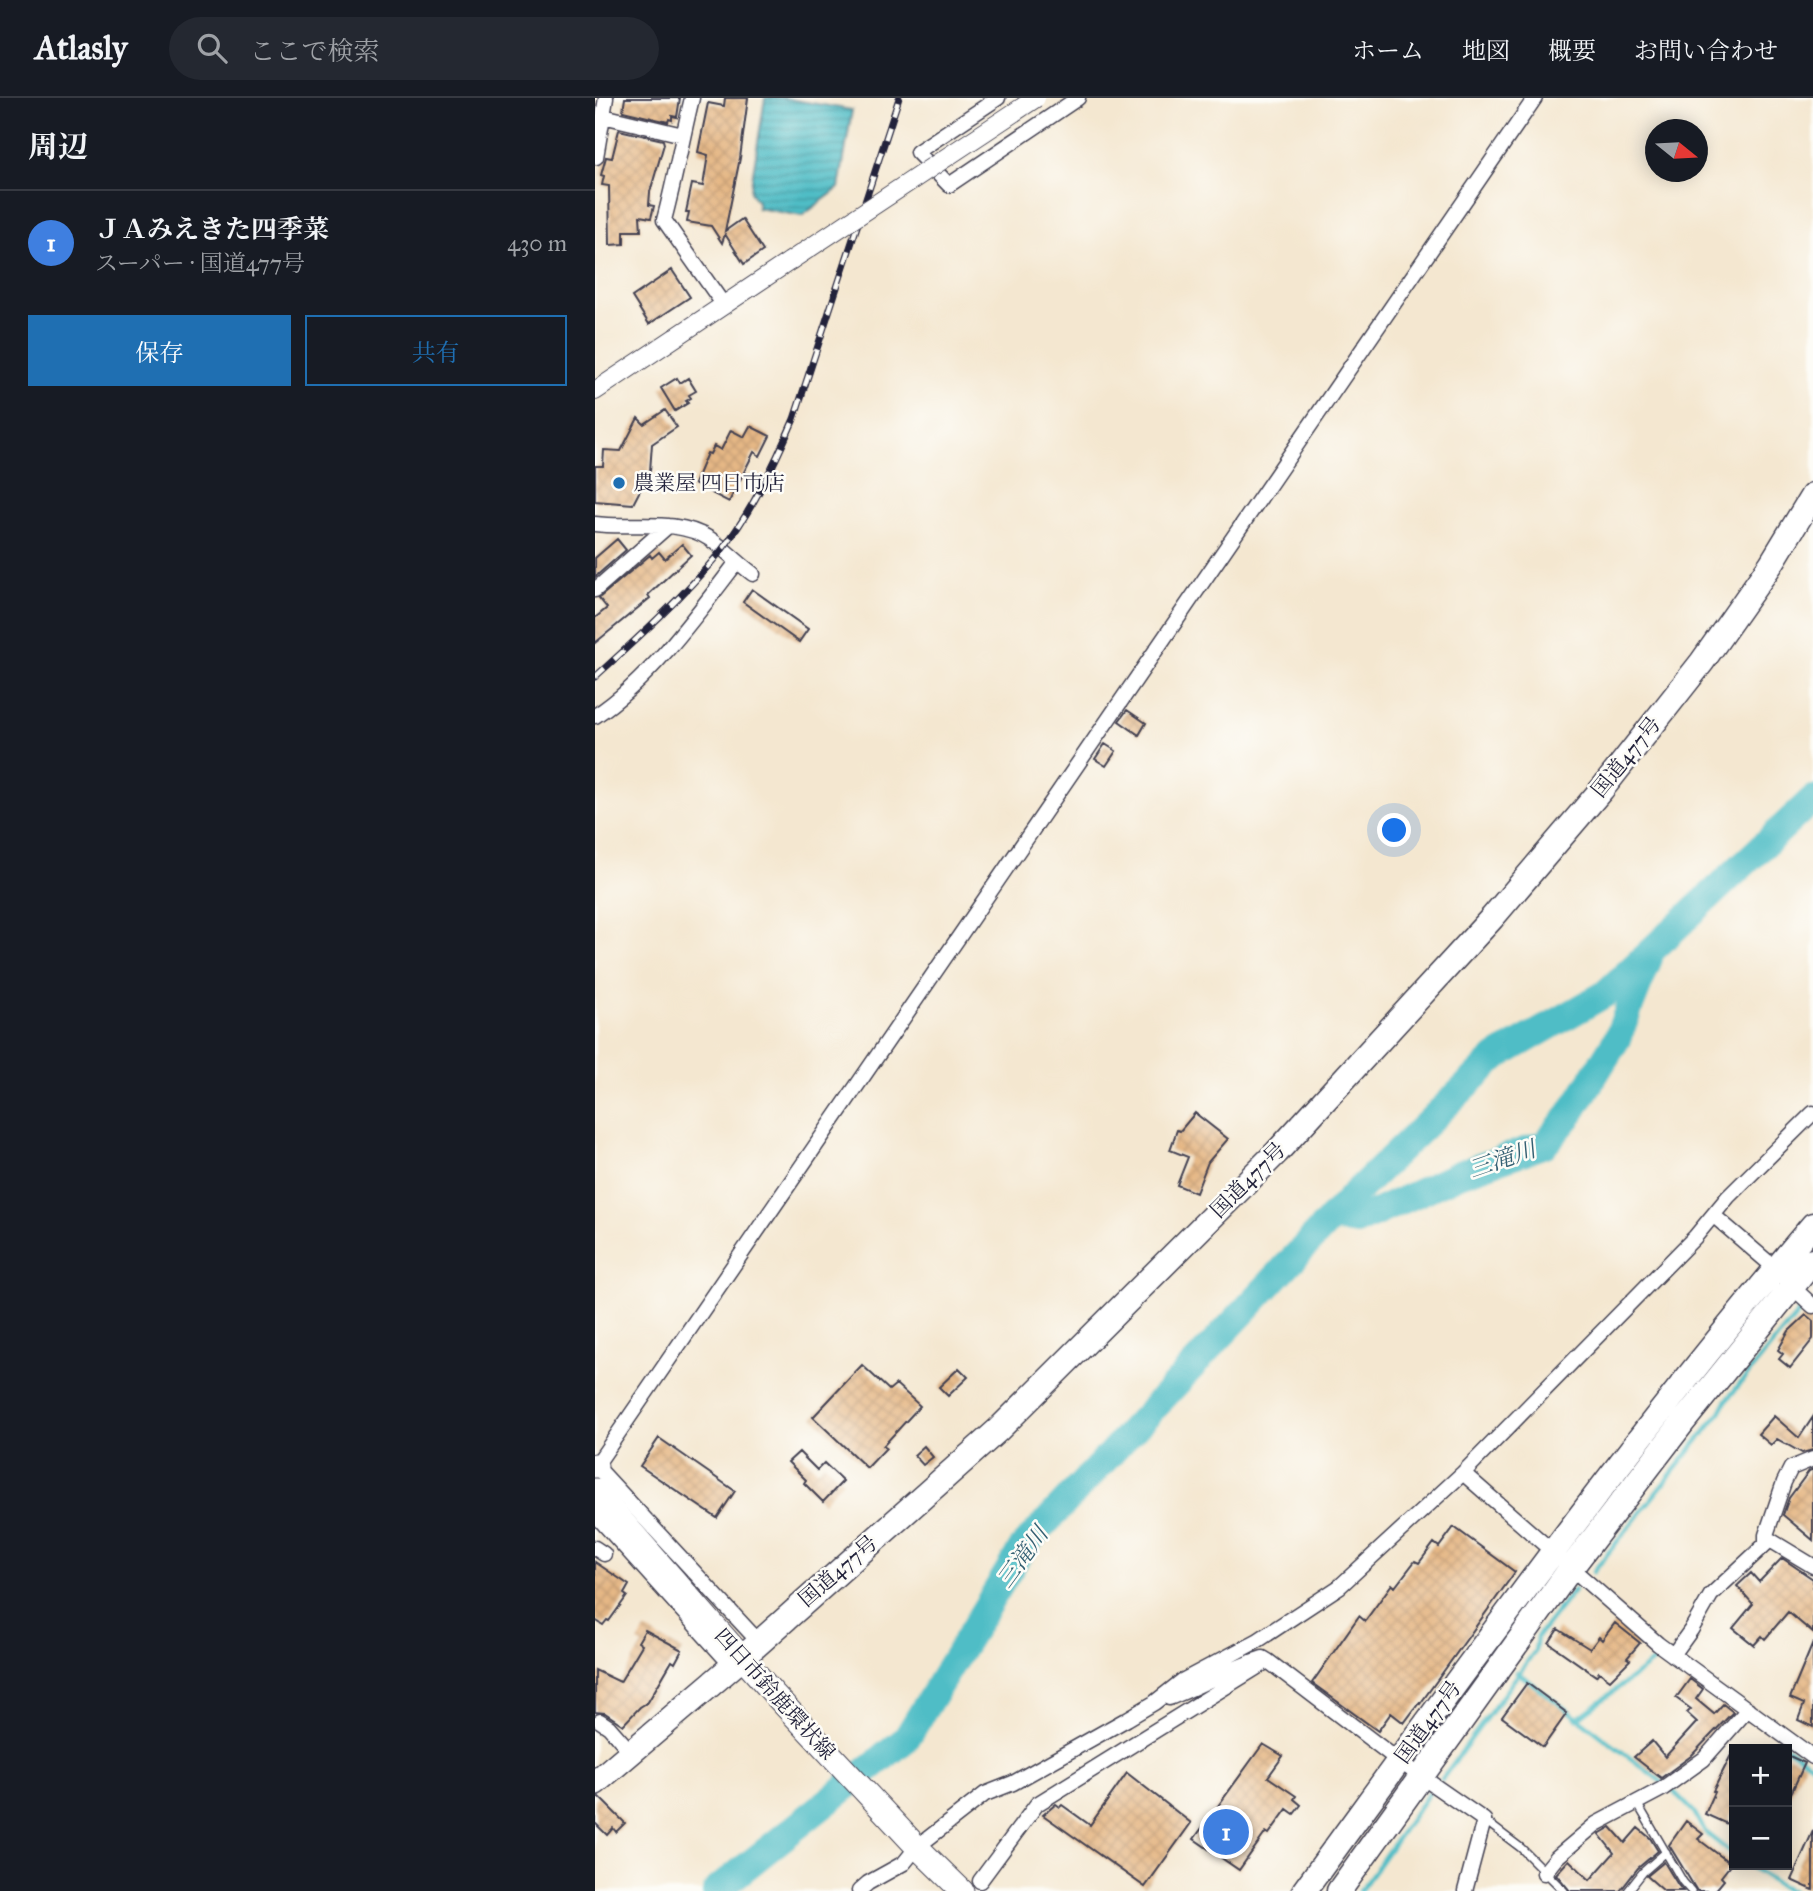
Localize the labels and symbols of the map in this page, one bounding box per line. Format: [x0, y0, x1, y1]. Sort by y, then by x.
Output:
north arrow [1645, 119, 1708, 182]
place label: 農業屋 四日市店 [633, 470, 785, 496]
marker: 農業屋 四日市店 [611, 475, 627, 491]
street label: 国道477号 [1586, 711, 1666, 803]
your location [1377, 813, 1411, 847]
water label: 三滝川 [1465, 1134, 1542, 1183]
street label: 国道477号 [1205, 1137, 1291, 1223]
water label: 三滝川 [990, 1518, 1055, 1593]
street label: 国道477号 [793, 1530, 883, 1612]
street label: 四日市鈴鹿環状線 [709, 1623, 841, 1765]
street label: 国道477号 [1389, 1675, 1467, 1769]
pin: 1 [1203, 1806, 1249, 1858]

